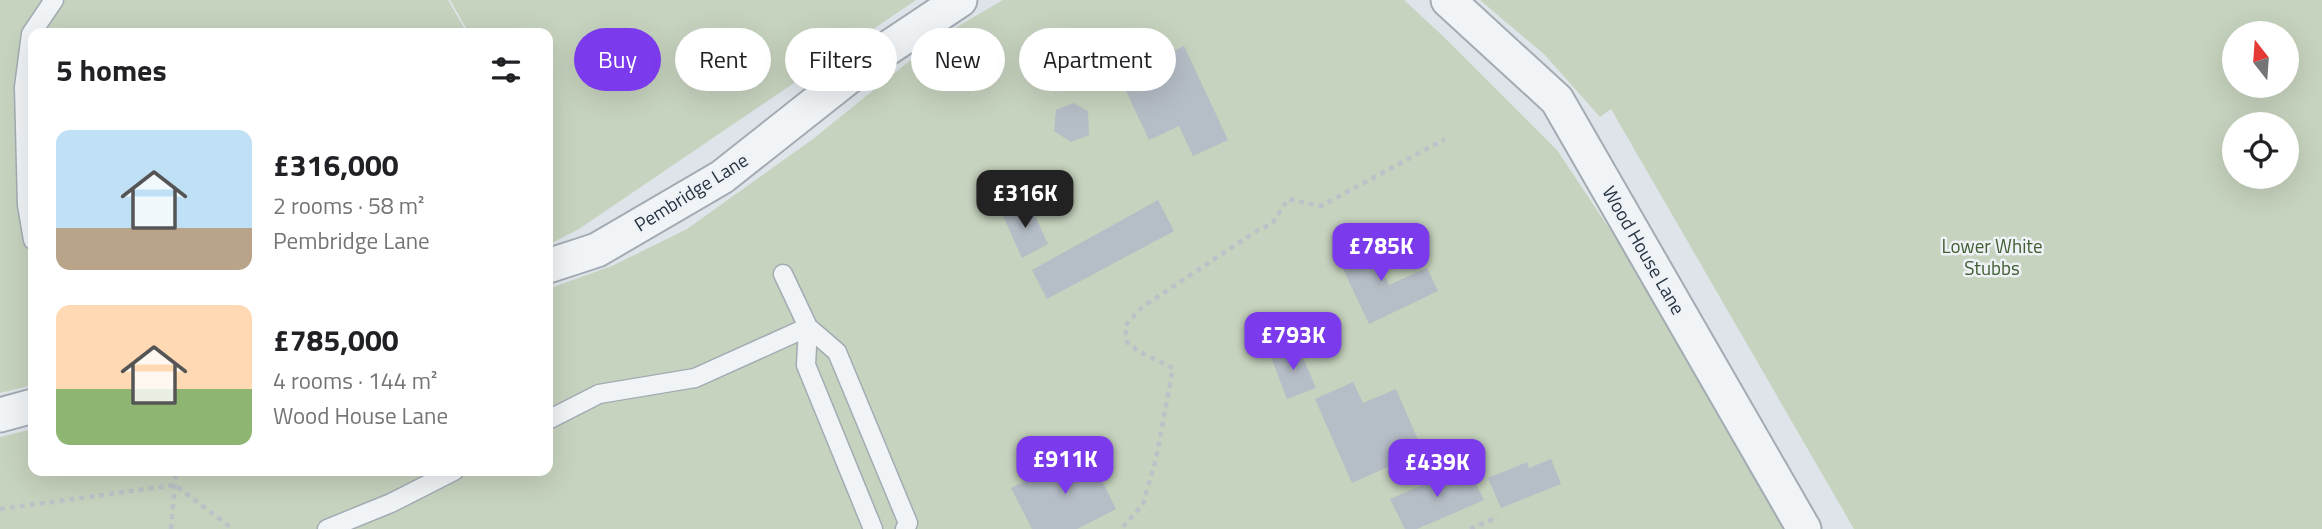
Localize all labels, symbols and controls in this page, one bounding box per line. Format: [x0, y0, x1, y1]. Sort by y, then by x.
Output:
north arrow [2222, 21, 2300, 98]
map controls [2222, 21, 2299, 189]
chip: Buy [574, 28, 661, 91]
chip: Rent [675, 28, 771, 91]
chip: Filters [785, 28, 897, 91]
chip: New [911, 28, 1005, 91]
chip: Apartment [1019, 28, 1176, 91]
text: 5 homes [56, 47, 167, 93]
icon: filters [487, 51, 525, 89]
button: locate [2222, 112, 2299, 189]
text: £316,000 [273, 142, 399, 188]
street label: Pembridge Lane [628, 145, 753, 238]
icon: home [112, 158, 196, 242]
pin: £316K [976, 170, 1074, 230]
text: £316K [992, 175, 1058, 210]
street label: Wood House Lane [1596, 180, 1693, 320]
text: 2 rooms · 58 m² [273, 188, 424, 223]
text: Pembridge Lane [273, 223, 430, 258]
pin: £785K [1332, 224, 1430, 283]
text: £785K [1348, 228, 1414, 263]
park label: Lower White Stubbs [1941, 231, 2043, 282]
pin: £793K [1244, 312, 1342, 372]
text: £785,000 [273, 317, 399, 363]
text: £793K [1260, 317, 1326, 352]
icon: home [112, 333, 196, 417]
text: 4 rooms · 144 m² [273, 363, 437, 398]
text: Wood House Lane [273, 398, 448, 433]
pin: £911K [1016, 436, 1114, 496]
pin: £439K [1388, 440, 1486, 499]
text: £911K [1032, 441, 1098, 476]
text: £439K [1404, 444, 1470, 479]

